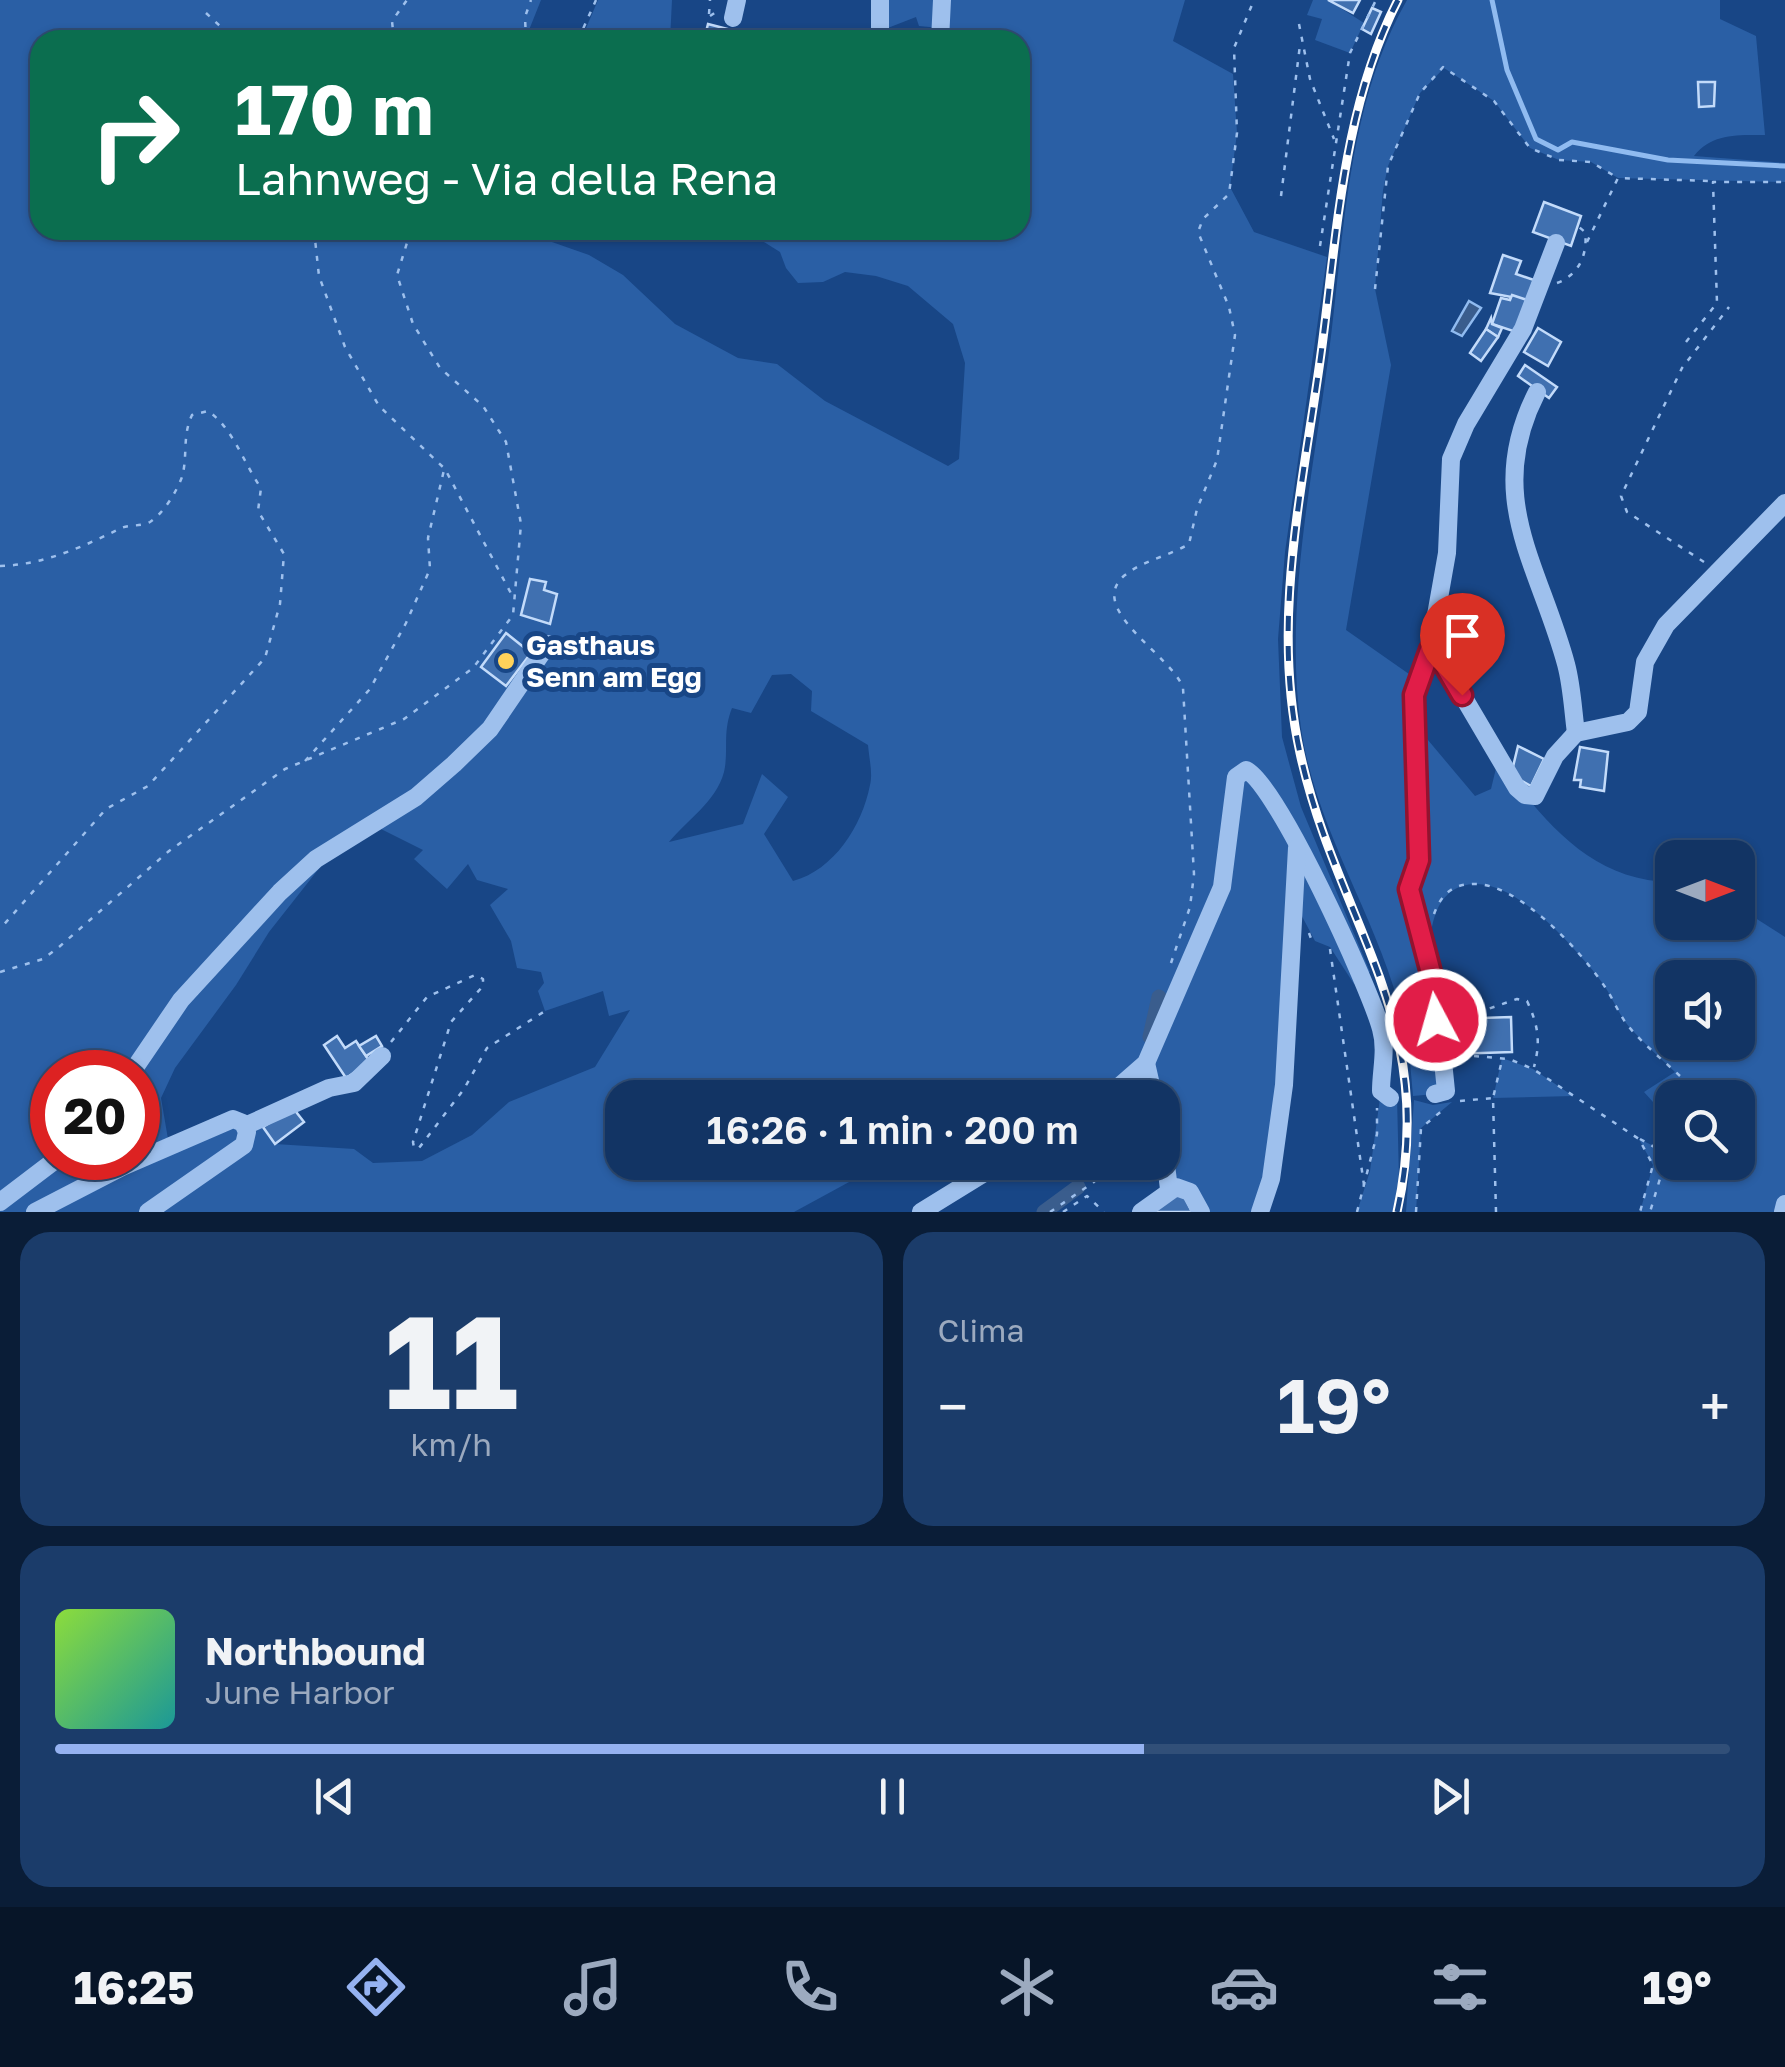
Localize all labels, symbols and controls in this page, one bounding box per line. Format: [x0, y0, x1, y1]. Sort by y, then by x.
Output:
text: 170 m [235, 66, 433, 150]
icon: right [70, 70, 200, 200]
text: Lahnweg - Via della Rena [235, 151, 778, 205]
pin [1420, 593, 1505, 696]
icon: arrive [1435, 608, 1490, 663]
place label: Gasthaus Senn am Egg [526, 628, 702, 693]
marker: Gasthaus Senn am Egg [495, 650, 517, 672]
north arrow [1655, 840, 1755, 940]
map controls [1655, 840, 1755, 1180]
button: sound [1655, 960, 1755, 1060]
position arrow [1384, 968, 1488, 1072]
speed limit sign: 20 [30, 1050, 160, 1180]
button: search [1655, 1080, 1755, 1180]
text: 16:26 · 1 min · 200 m [707, 1107, 1078, 1152]
text: 11 [384, 1282, 518, 1438]
text: Clima [938, 1311, 1024, 1349]
text: 19° [1277, 1359, 1391, 1450]
text: − [938, 1373, 968, 1439]
text: + [1700, 1373, 1730, 1439]
text: km/h [411, 1425, 492, 1463]
text: Northbound [205, 1628, 426, 1673]
text: June Harbor [205, 1673, 395, 1711]
icon: previous [307, 1769, 362, 1824]
icon: pause [865, 1769, 920, 1824]
icon: next [1423, 1769, 1478, 1824]
icon: directions [341, 1952, 411, 2022]
icon: music [558, 1952, 628, 2022]
icon: phone [775, 1952, 845, 2022]
icon: climate [992, 1952, 1062, 2022]
icon: car [1209, 1952, 1279, 2022]
icon: filters [1425, 1952, 1495, 2022]
text: 16:25 [73, 1960, 194, 2014]
text: 19° [1642, 1960, 1712, 2014]

